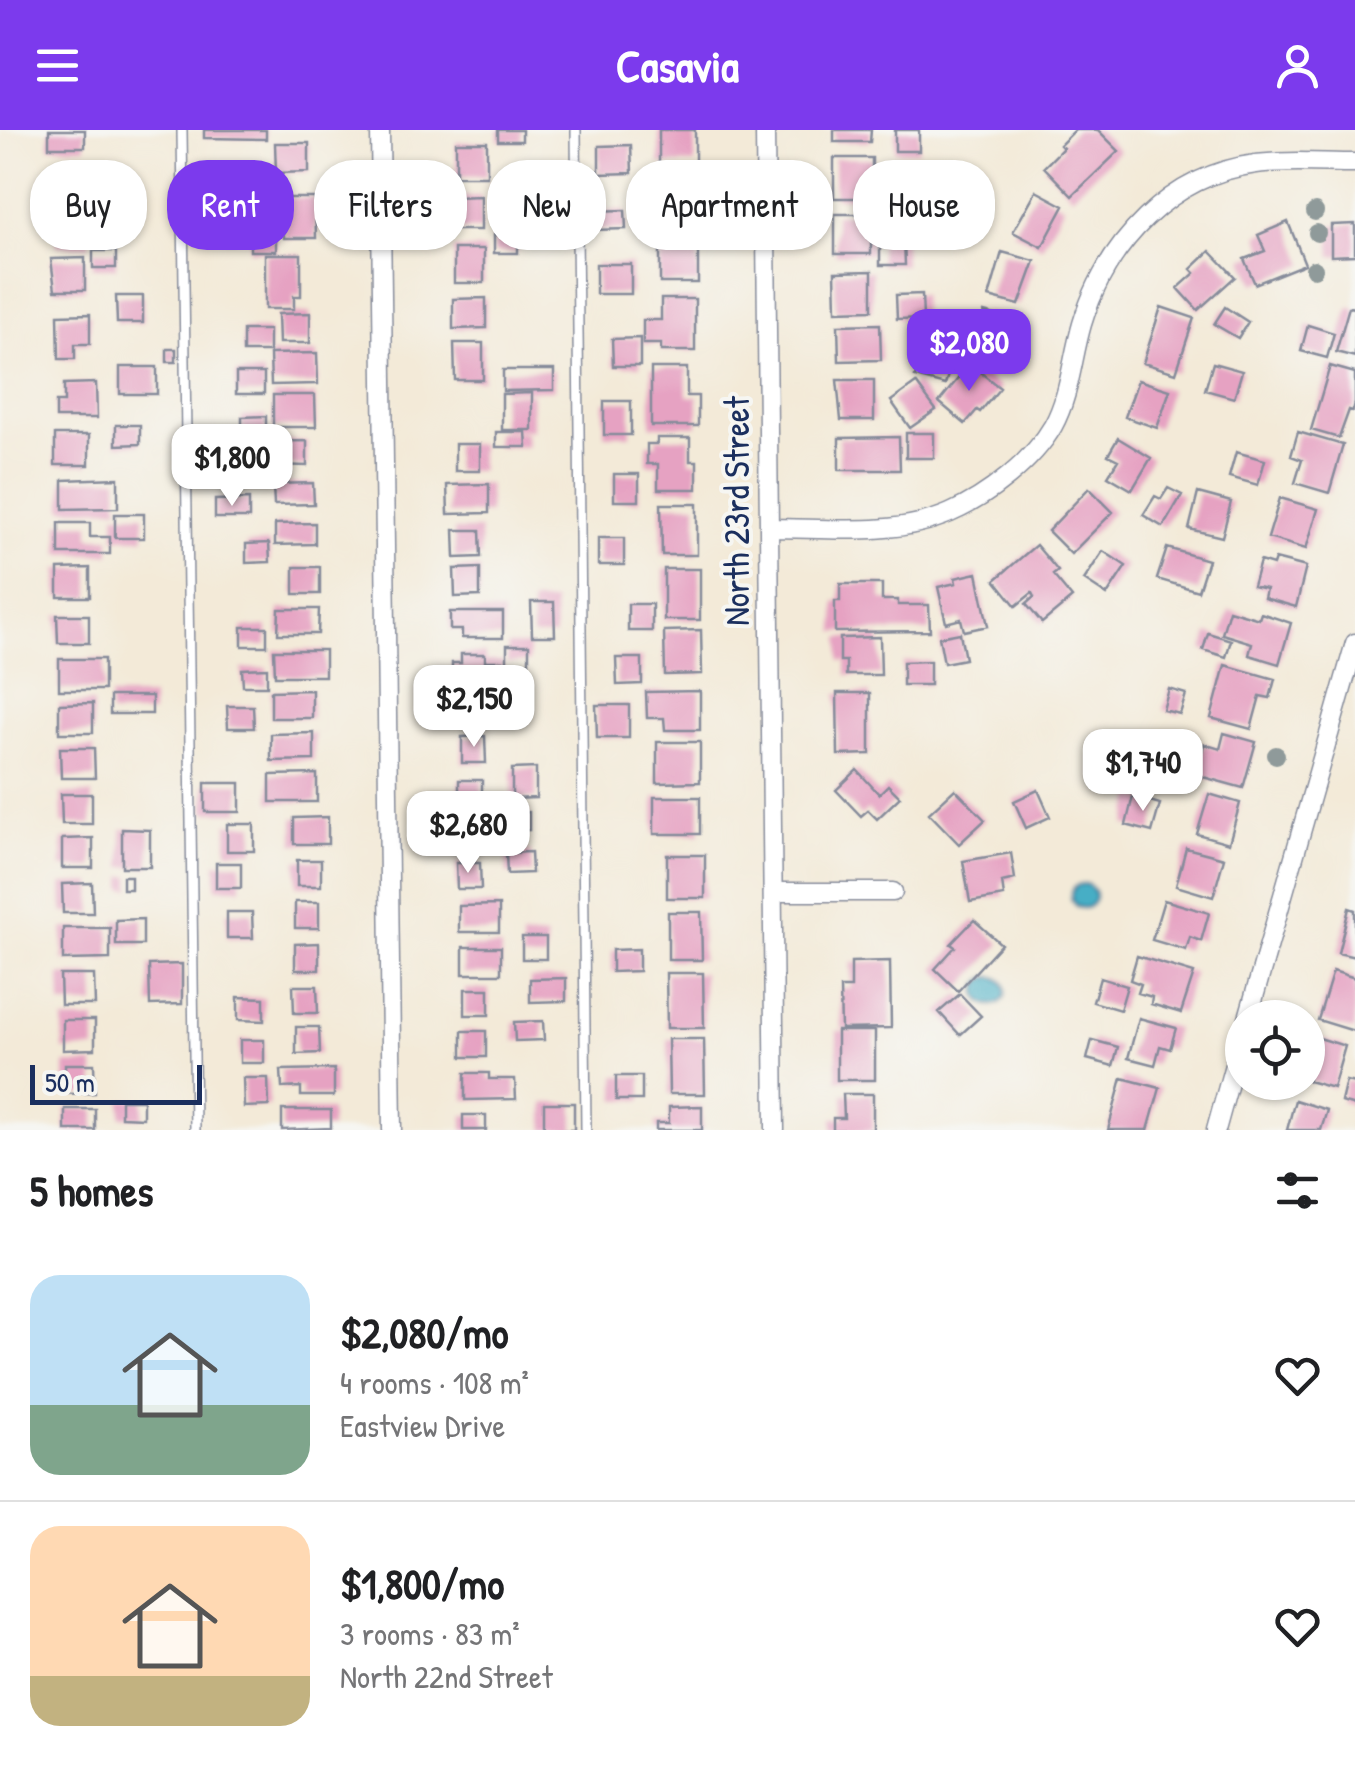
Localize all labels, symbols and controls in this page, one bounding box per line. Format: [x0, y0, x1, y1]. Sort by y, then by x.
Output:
text: Casavia [616, 35, 739, 96]
icon: menu [30, 38, 85, 93]
icon: person [1270, 38, 1325, 93]
chip: Buy [30, 160, 147, 250]
chip: Rent [167, 160, 294, 250]
chip: Filters [314, 160, 467, 250]
chip: New [487, 160, 606, 250]
chip: Apartment [626, 160, 833, 250]
chip: House [853, 160, 995, 250]
pin: $2,080 [888, 309, 1050, 394]
text: $2,080 [929, 320, 1009, 363]
street label: North 23rd Street [713, 395, 760, 626]
pin: $1,800 [151, 424, 313, 509]
text: $1,800 [194, 435, 270, 478]
pin: $2,150 [393, 665, 555, 750]
text: $2,150 [435, 676, 513, 719]
pin: $1,740 [1062, 729, 1224, 814]
text: $1,740 [1105, 740, 1181, 783]
pin: $2,680 [387, 791, 549, 876]
text: $2,680 [429, 802, 507, 845]
map controls [1225, 1000, 1325, 1100]
button: locate [1225, 1000, 1325, 1100]
scale bar [30, 1060, 202, 1104]
text: 50 m [45, 1063, 95, 1101]
text: 5 homes [30, 1162, 153, 1219]
icon: filters [1270, 1163, 1325, 1218]
text: $2,080/mo [340, 1304, 509, 1361]
icon: home [110, 1315, 230, 1435]
icon: heart [1270, 1348, 1325, 1403]
text: 4 rooms · 108 m² [340, 1361, 529, 1404]
text: Eastview Drive [340, 1404, 505, 1447]
text: $1,800/mo [340, 1555, 504, 1612]
icon: home [110, 1566, 230, 1686]
icon: heart [1270, 1599, 1325, 1654]
text: 3 rooms · 83 m² [340, 1612, 520, 1655]
text: North 22nd Street [340, 1655, 553, 1698]

